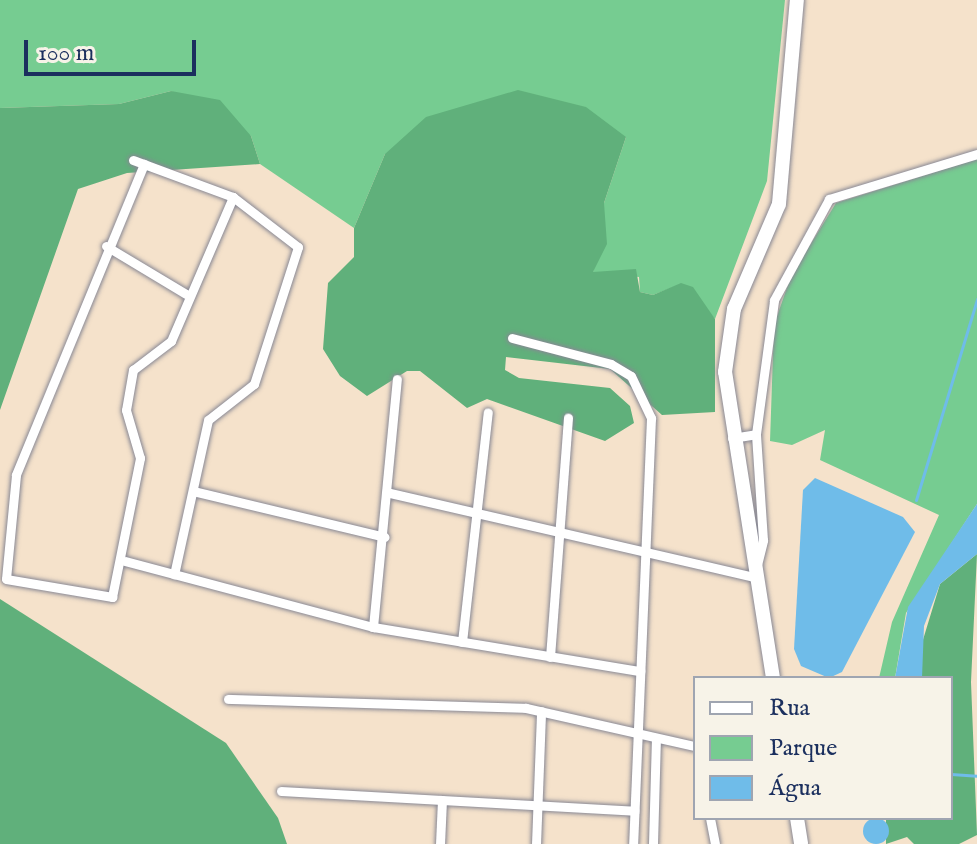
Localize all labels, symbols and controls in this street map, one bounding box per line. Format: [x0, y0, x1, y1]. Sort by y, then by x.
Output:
scale bar [28, 24, 200, 74]
text: 100 m [38, 38, 94, 69]
legend [693, 676, 953, 820]
text: Rua [769, 693, 810, 724]
text: Parque [769, 733, 837, 764]
text: Água [769, 773, 821, 804]

